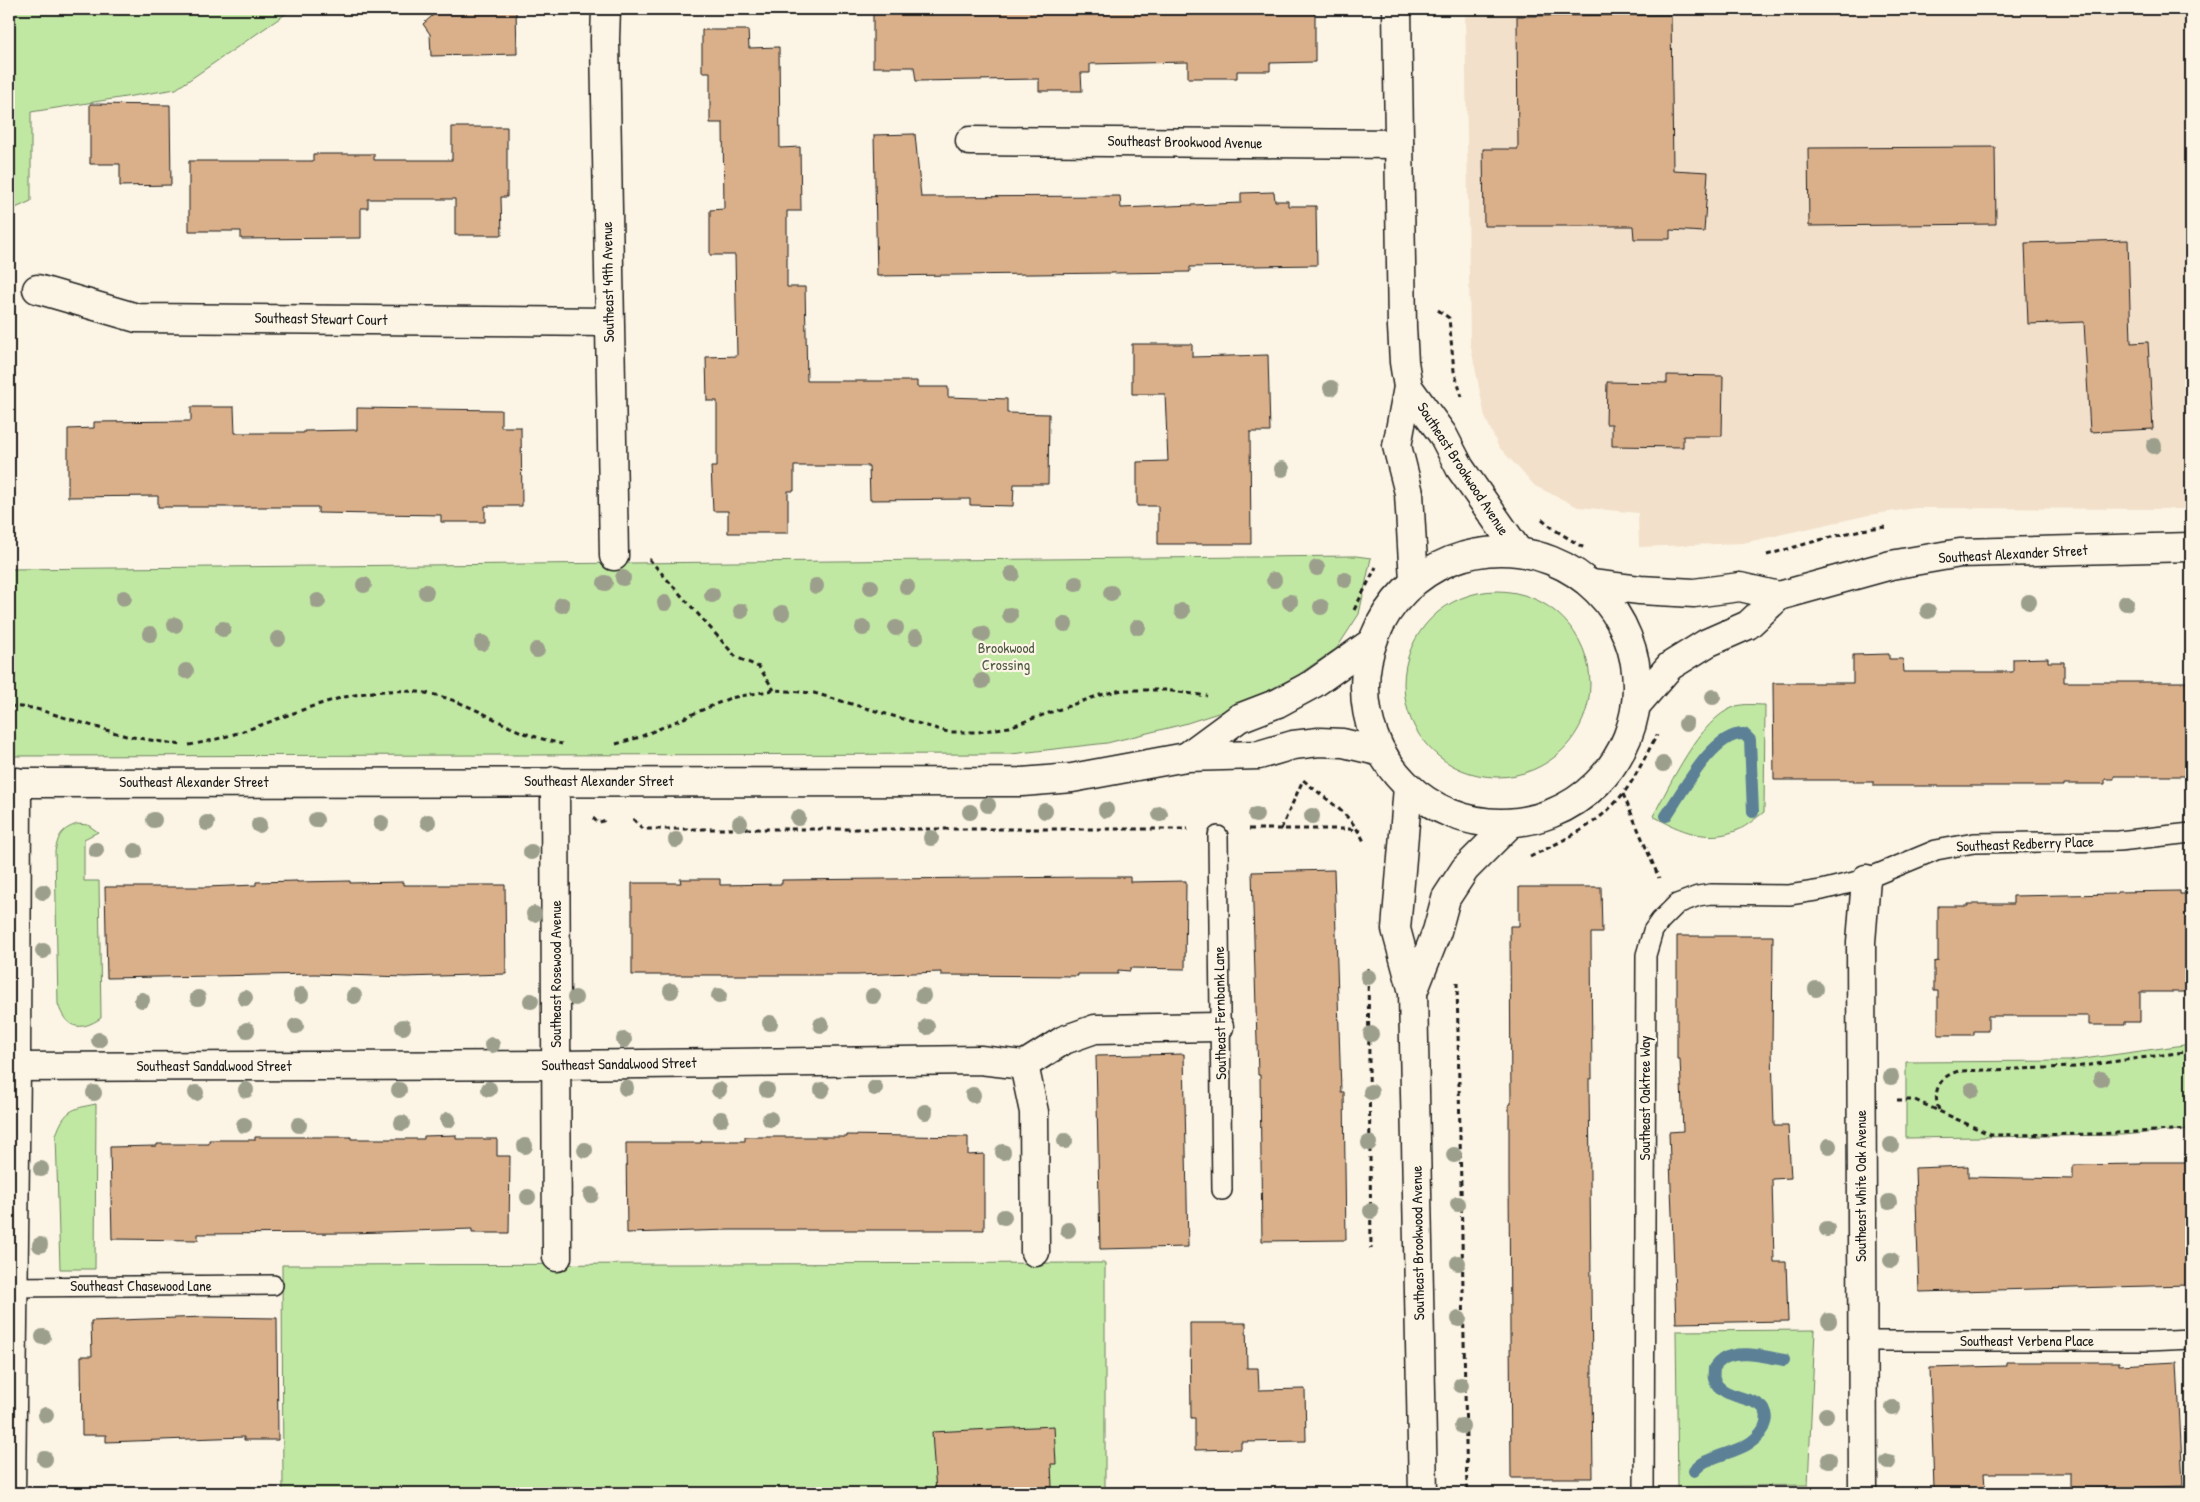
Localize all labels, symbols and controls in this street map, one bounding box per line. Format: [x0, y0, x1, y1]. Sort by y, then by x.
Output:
street label: Southeast Brookwood Avenue [1107, 130, 1263, 153]
street label: Southeast 49th Avenue [596, 221, 619, 343]
street label: Southeast Stewart Court [254, 307, 389, 330]
street label: Southeast Brookwood Avenue [1412, 398, 1514, 539]
street label: Southeast Alexander Street [1938, 539, 2089, 568]
park label: Brookwood Crossing [978, 637, 1034, 675]
street label: Southeast Alexander Street [524, 770, 674, 791]
street label: Southeast Alexander Street [119, 771, 269, 792]
street label: Southeast Redberry Place [1956, 831, 2094, 856]
street label: Southeast Rosewood Avenue [545, 900, 566, 1048]
street label: Southeast Fernbank Lane [1208, 946, 1231, 1080]
street label: Southeast Oaktree Way [1634, 1036, 1655, 1160]
street label: Southeast Sandalwood Street [541, 1052, 698, 1075]
street label: Southeast Sandalwood Street [136, 1055, 292, 1076]
street label: Southeast White Oak Avenue [1850, 1110, 1871, 1262]
street label: Southeast Brookwood Avenue [1406, 1165, 1429, 1321]
street label: Southeast Chasewood Lane [70, 1275, 212, 1296]
street label: Southeast Verbena Place [1960, 1330, 2094, 1351]

